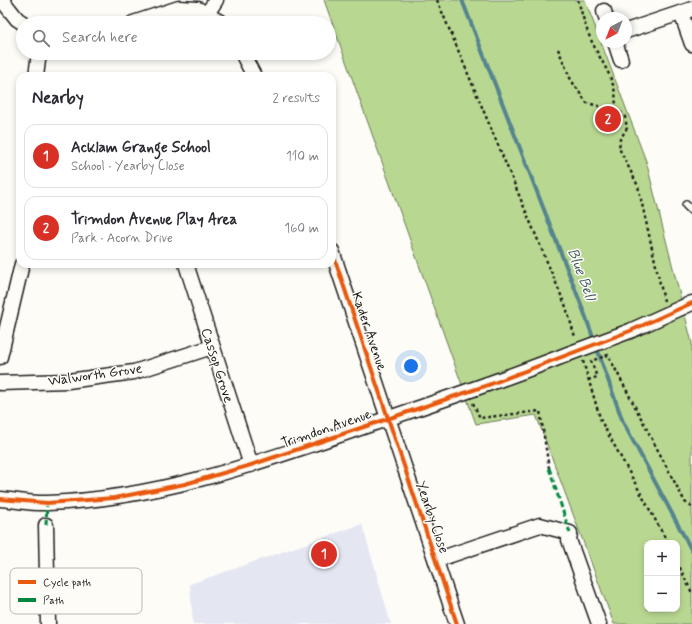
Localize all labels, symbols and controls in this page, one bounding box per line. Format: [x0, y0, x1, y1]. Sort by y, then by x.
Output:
north arrow [596, 12, 632, 48]
search box [16, 16, 336, 60]
icon: search [30, 27, 52, 49]
text: Search here [62, 28, 138, 48]
text: Nearby [32, 87, 84, 109]
text: 2 results [273, 90, 320, 107]
pin: 2 [595, 104, 621, 134]
text: Acklam Grange School [71, 138, 211, 158]
text: 1 [43, 148, 49, 165]
text: 110 m [286, 148, 319, 165]
text: School · Yearby Close [71, 158, 185, 175]
text: Trimdon Avenue Play Area [71, 210, 237, 230]
text: 2 [43, 220, 49, 237]
text: 160 m [284, 220, 319, 237]
text: Park · Acorn Drive [71, 230, 173, 247]
water label: Blue Bell [562, 246, 601, 305]
street label: Kader Avenue [347, 289, 391, 374]
street label: Cassop Grove [196, 326, 238, 405]
your location [401, 356, 421, 376]
street label: Walworth Grove [47, 359, 144, 391]
street label: Trimdon Avenue [279, 405, 374, 453]
street label: Yearby Close [411, 479, 453, 556]
pin: 1 [311, 539, 337, 569]
map controls [644, 540, 680, 612]
button: + [644, 540, 680, 576]
legend [10, 568, 142, 614]
text: Cycle path [43, 576, 91, 590]
button: − [644, 576, 680, 612]
text: Path [43, 594, 64, 608]

